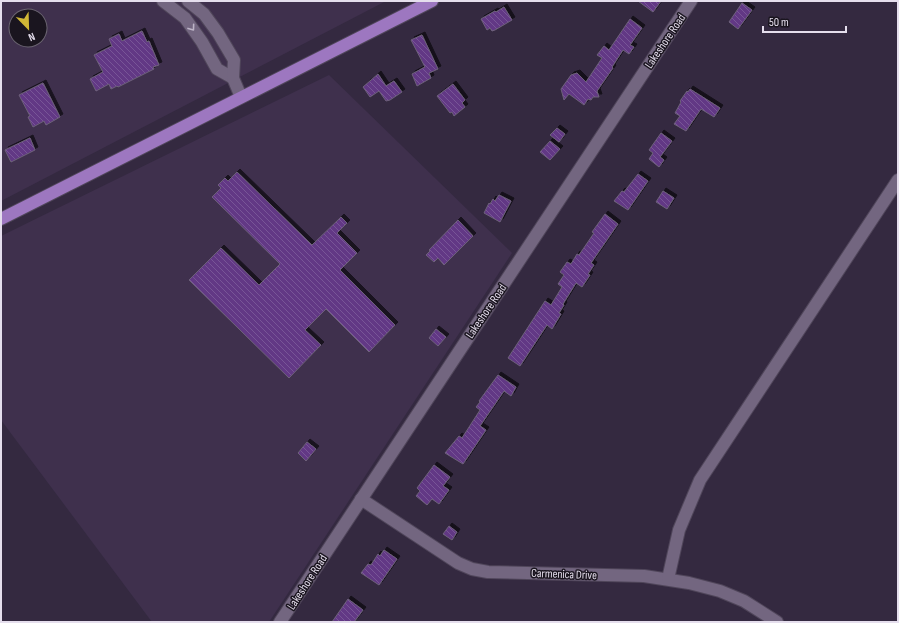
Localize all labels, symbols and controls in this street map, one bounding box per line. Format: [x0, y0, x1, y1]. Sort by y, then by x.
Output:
north arrow [8, 8, 48, 48]
scale bar [763, 8, 846, 34]
street label: Lakeshore Road [642, 11, 689, 71]
text: 50 m [769, 15, 789, 30]
one-way arrow [187, 23, 194, 30]
text: N [26, 30, 37, 44]
street label: Lakeshore Road [463, 281, 510, 341]
street label: Lakeshore Road [284, 552, 331, 613]
street label: Carmenica Drive [531, 566, 597, 583]

